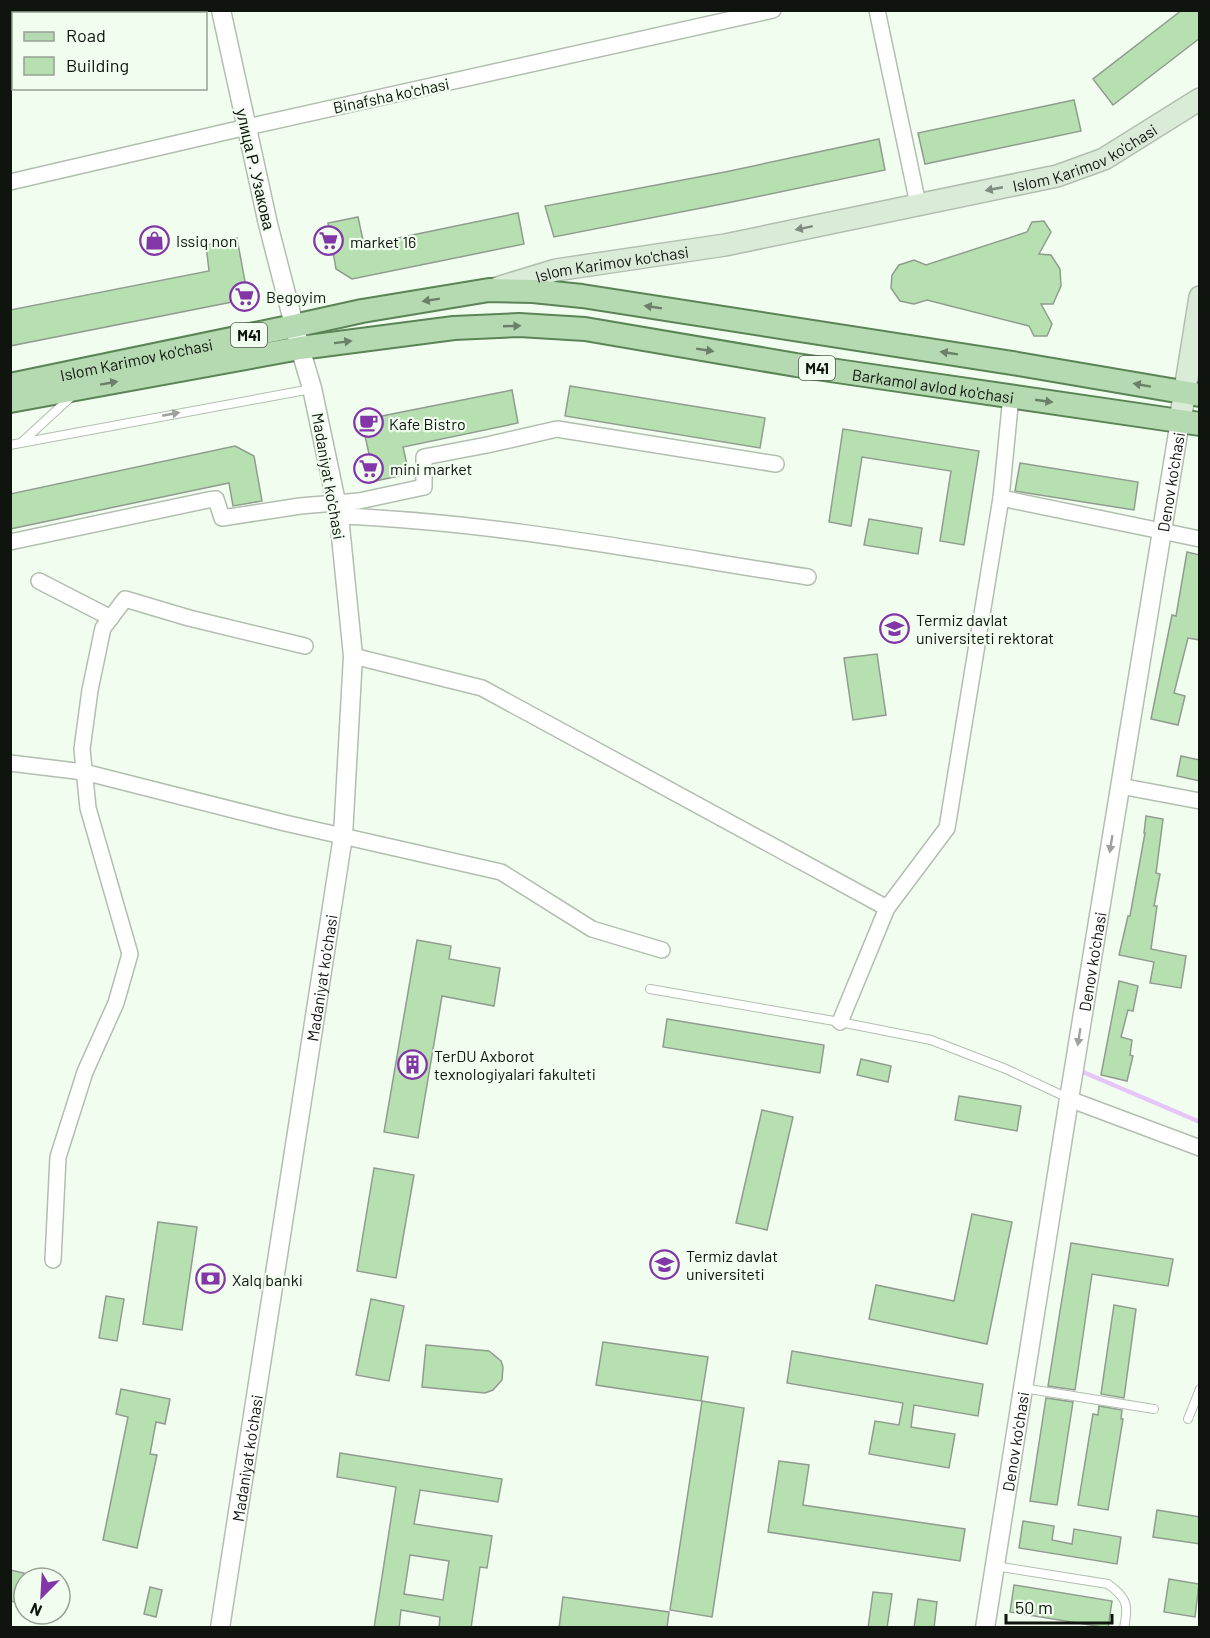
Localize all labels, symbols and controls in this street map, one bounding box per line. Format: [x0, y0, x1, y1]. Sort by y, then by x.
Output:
legend [12, 12, 207, 90]
text: Road [66, 24, 106, 46]
text: Building [66, 54, 129, 76]
street label: Binafsha ko'chasi [331, 73, 451, 117]
street label: улица Р. Узакова [233, 106, 279, 232]
street label: Islom Karimov ko'chasi [1011, 119, 1160, 195]
one-way arrow [985, 184, 1004, 194]
shop icon: Issiq non [139, 224, 171, 256]
one-way arrow [794, 224, 813, 233]
supermarket icon: market 16 [313, 225, 345, 257]
place label: Issiq non [176, 231, 237, 250]
place label: market 16 [350, 232, 416, 251]
street label: Islom Karimov ko'chasi [533, 241, 690, 285]
supermarket icon: Begoyim [229, 280, 261, 312]
place label: Begoyim [266, 287, 326, 306]
one-way arrow [422, 295, 441, 304]
one-way arrow [643, 302, 662, 311]
one-way arrow [503, 321, 522, 330]
road number: M41 [231, 323, 267, 347]
street label: Islom Karimov ko'chasi [58, 334, 214, 384]
one-way arrow [333, 337, 352, 346]
one-way arrow [696, 346, 715, 355]
one-way arrow [940, 349, 959, 358]
road number: M41 [799, 356, 835, 380]
street label: Barkamol avlod ko'chasi [851, 364, 1015, 406]
one-way arrow [100, 378, 119, 387]
one-way arrow [1132, 380, 1151, 389]
one-way arrow [1034, 396, 1053, 405]
cafe icon: Kafe Bistro [352, 407, 384, 439]
one-way arrow [162, 409, 181, 418]
street label: Madaniyat ko'chasi [309, 411, 349, 541]
place label: Kafe Bistro [389, 414, 466, 433]
street label: Denov ko'chasi [1153, 431, 1188, 533]
supermarket icon: mini market [353, 452, 385, 484]
place label: mini market [390, 459, 472, 478]
place label: Termiz davlat universiteti rektorat [916, 610, 1054, 647]
school or university icon: Termiz davlat universiteti rektorat [879, 612, 911, 644]
one-way arrow [1106, 835, 1115, 854]
street label: Denov ko'chasi [1074, 910, 1109, 1013]
street label: Madaniyat ko'chasi [302, 913, 340, 1043]
one-way arrow [1075, 1027, 1084, 1046]
place label: TerDU Axborot texnologiyalari fakulteti [434, 1046, 596, 1083]
building icon: TerDU Axborot texnologiyalari fakulteti [397, 1048, 429, 1080]
place label: Termiz davlat universiteti [686, 1246, 778, 1283]
school or university icon: Termiz davlat universiteti [649, 1248, 681, 1280]
bank icon: Xalq banki [195, 1263, 227, 1295]
place label: Xalq banki [232, 1270, 303, 1289]
street label: Denov ko'chasi [997, 1390, 1032, 1493]
street label: Madaniyat ko'chasi [227, 1393, 266, 1523]
north arrow [12, 1566, 72, 1626]
scale bar [1006, 1587, 1112, 1625]
text: 50 m [1015, 1596, 1053, 1618]
text: N [27, 1599, 44, 1621]

